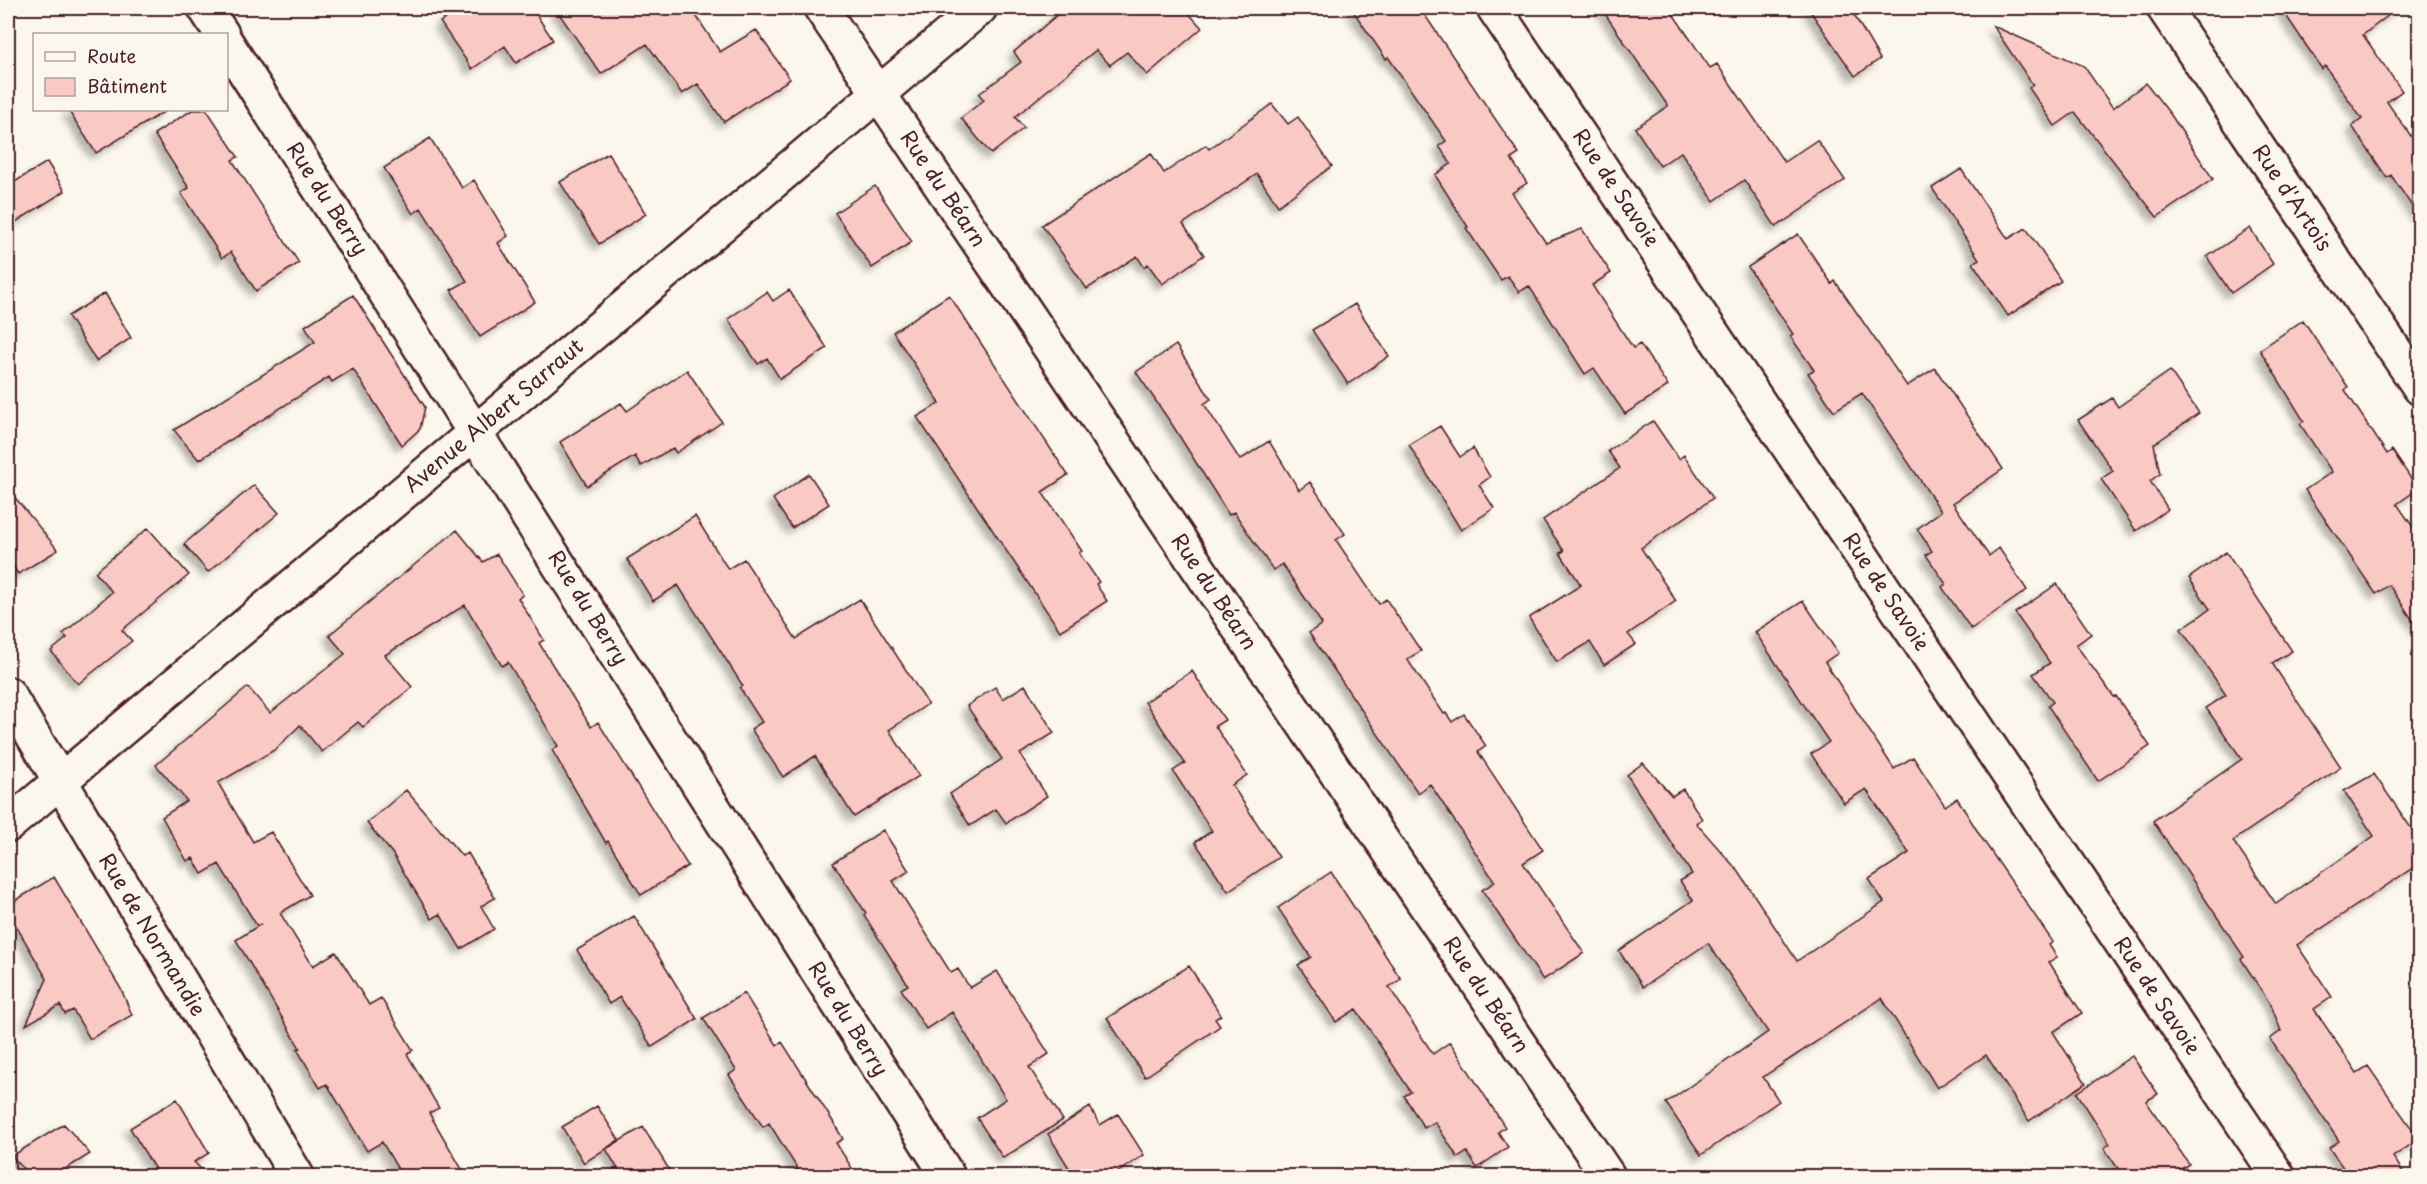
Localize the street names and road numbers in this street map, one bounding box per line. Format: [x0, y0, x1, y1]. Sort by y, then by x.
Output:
street label: Rue de Savoie [1566, 121, 1669, 252]
street label: Rue du Béarn [894, 123, 996, 253]
street label: Rue du Berry [280, 135, 378, 261]
street label: Rue d'Artois [2246, 137, 2341, 257]
street label: Avenue Albert Sarraut [396, 330, 589, 499]
street label: Rue de Savoie [1836, 525, 1939, 656]
street label: Rue du Béarn [1165, 526, 1267, 656]
street label: Rue du Berry [542, 543, 638, 671]
street label: Rue de Normandie [92, 846, 215, 1022]
street label: Rue du Béarn [1437, 929, 1539, 1059]
street label: Rue de Savoie [2107, 929, 2210, 1060]
street label: Rue du Berry [802, 954, 898, 1082]

